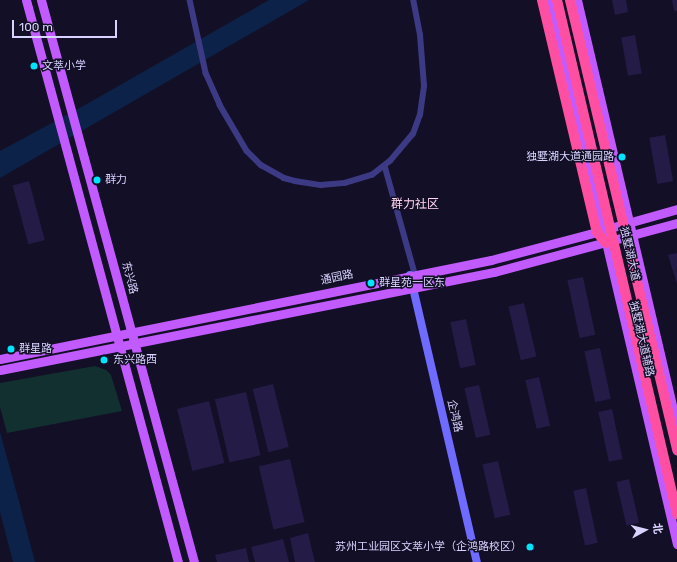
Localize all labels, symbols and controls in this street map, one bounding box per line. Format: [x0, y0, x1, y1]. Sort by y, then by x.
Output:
scale bar [14, 12, 119, 38]
text: 100 m [19, 20, 53, 34]
place label: 文萃小学 [42, 59, 86, 73]
marker: 文萃小学 [29, 61, 39, 71]
place label: 独墅湖大道通园路 [526, 150, 614, 164]
marker: 独墅湖大道通园路 [617, 152, 627, 162]
place label: 群力 [105, 173, 127, 187]
marker: 群力 [92, 175, 102, 185]
district label: 群力社区 [391, 198, 439, 212]
street label: 独墅湖大道 [616, 226, 642, 282]
street label: 东兴路 [118, 260, 140, 296]
street label: 通园路 [319, 268, 355, 288]
place label: 群星苑一区东 [379, 276, 445, 290]
marker: 群星苑一区东 [366, 278, 376, 288]
street label: 独墅湖大道辅路 [626, 300, 656, 378]
place label: 群星路 [19, 342, 52, 356]
marker: 群星路 [6, 344, 16, 354]
place label: 东兴路西 [113, 353, 157, 367]
marker: 东兴路西 [98, 354, 110, 366]
street label: 企鸿路 [444, 398, 464, 434]
north arrow [625, 510, 665, 550]
text: 北 [650, 522, 665, 535]
place label: 苏州工业园区文萃小学（企鸿路校区） [335, 540, 522, 554]
marker: 苏州工业园区文萃小学（企鸿路校区） [525, 542, 535, 552]

